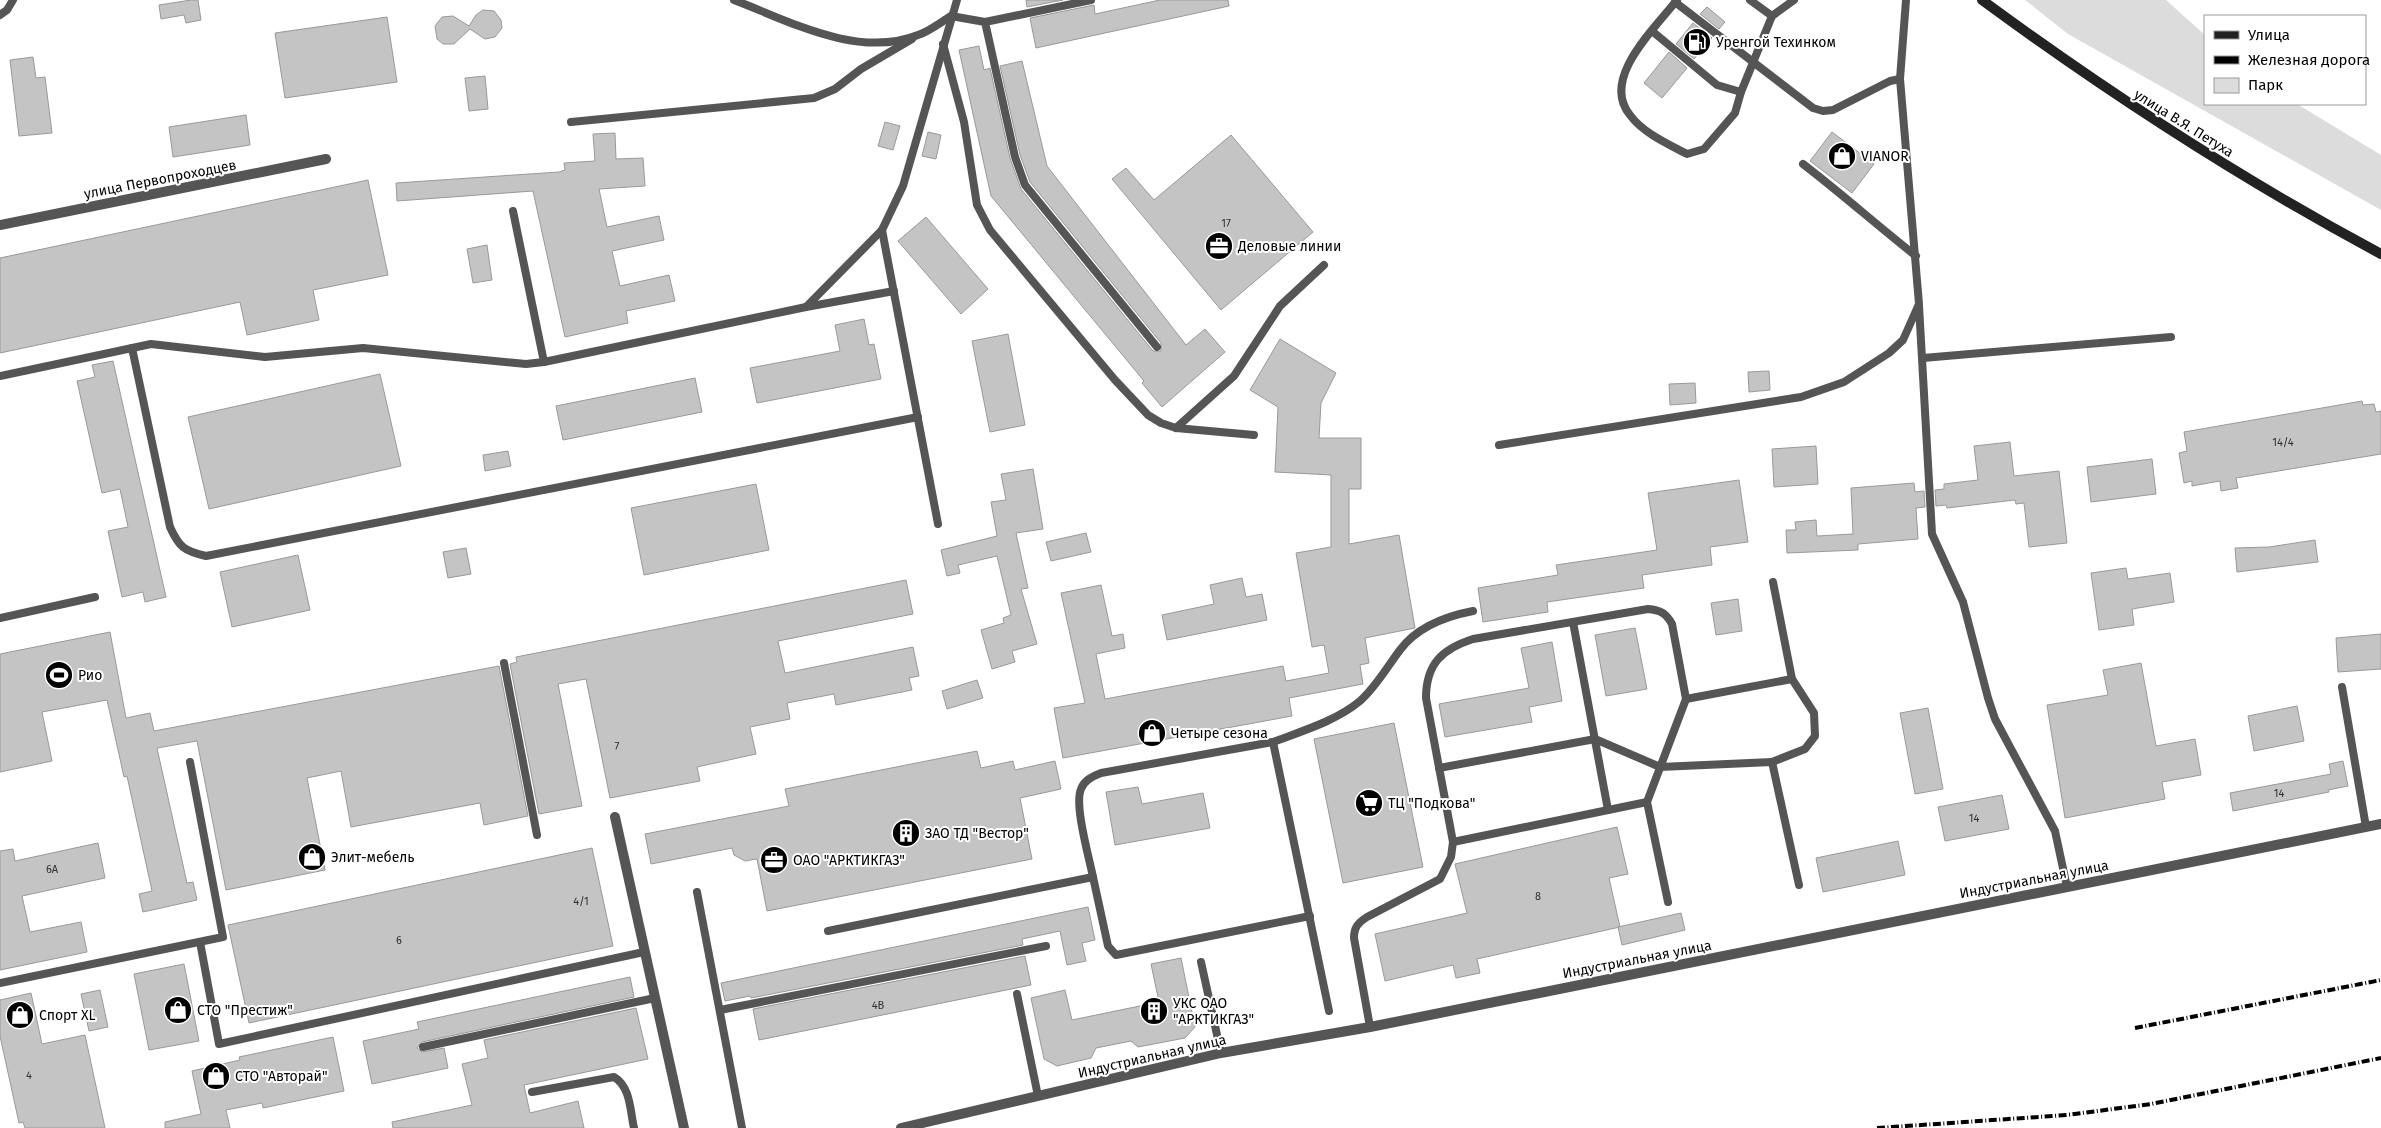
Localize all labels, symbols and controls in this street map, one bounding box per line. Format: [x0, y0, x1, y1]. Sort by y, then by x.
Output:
legend [2204, 15, 2366, 105]
text: Улица [2248, 26, 2290, 44]
fuel station icon: Уренгой Техинком [1682, 27, 1712, 57]
place label: Уренгой Техинком [1716, 34, 1836, 51]
text: Железная дорога [2248, 51, 2370, 69]
text: Парк [2248, 76, 2283, 94]
street label: улица В.Я. Петуха [2131, 86, 2237, 161]
shop icon: VIANOR [1827, 141, 1857, 171]
place label: VIANOR [1861, 148, 1909, 165]
street label: улица Первопроходцев [82, 156, 238, 203]
house number: 17 [1221, 217, 1231, 230]
office icon: Деловые линии [1204, 231, 1234, 261]
place label: Деловые линии [1237, 238, 1341, 255]
house number: 14/4 [2272, 436, 2294, 449]
sports icon: Рио [44, 660, 74, 690]
place label: Рио [78, 667, 102, 684]
shop icon: Четыре сезона [1137, 718, 1167, 748]
place label: Четыре сезона [1171, 725, 1268, 742]
house number: 7 [615, 740, 620, 753]
house number: 14 [2274, 787, 2284, 800]
supermarket icon: ТЦ "Подкова" [1354, 788, 1384, 818]
place label: ТЦ "Подкова" [1388, 795, 1475, 812]
house number: 14 [1969, 812, 1979, 825]
building icon: ЗАО ТД "Вестор" [891, 818, 921, 848]
place label: ЗАО ТД "Вестор" [925, 825, 1029, 842]
shop icon: Элит-мебель [297, 842, 327, 872]
office icon: ОАО "АРКТИКГАЗ" [759, 845, 789, 875]
place label: Элит-мебель [331, 849, 414, 866]
place label: ОАО "АРКТИКГАЗ" [793, 852, 905, 869]
street label: Индустриальная улица [1958, 857, 2110, 902]
house number: 6А [46, 863, 59, 876]
house number: 8 [1535, 890, 1541, 903]
house number: 4/1 [573, 895, 589, 908]
house number: 6 [396, 934, 402, 947]
street label: Индустриальная улица [1561, 937, 1713, 982]
shop icon: СТО "Престиж" [163, 995, 193, 1025]
place label: УКС ОАО "АРКТИКГАЗ" [1173, 995, 1254, 1028]
building icon: УКС ОАО "АРКТИКГАЗ" [1139, 996, 1169, 1026]
house number: 4В [872, 999, 885, 1012]
shop icon: Спорт XL [5, 1000, 35, 1030]
place label: СТО "Престиж" [197, 1002, 293, 1019]
place label: Спорт XL [39, 1007, 96, 1024]
street label: Индустриальная улица [1076, 1031, 1228, 1082]
shop icon: СТО "Авторай" [201, 1061, 231, 1091]
place label: СТО "Авторай" [235, 1068, 328, 1085]
house number: 4 [26, 1069, 32, 1082]

